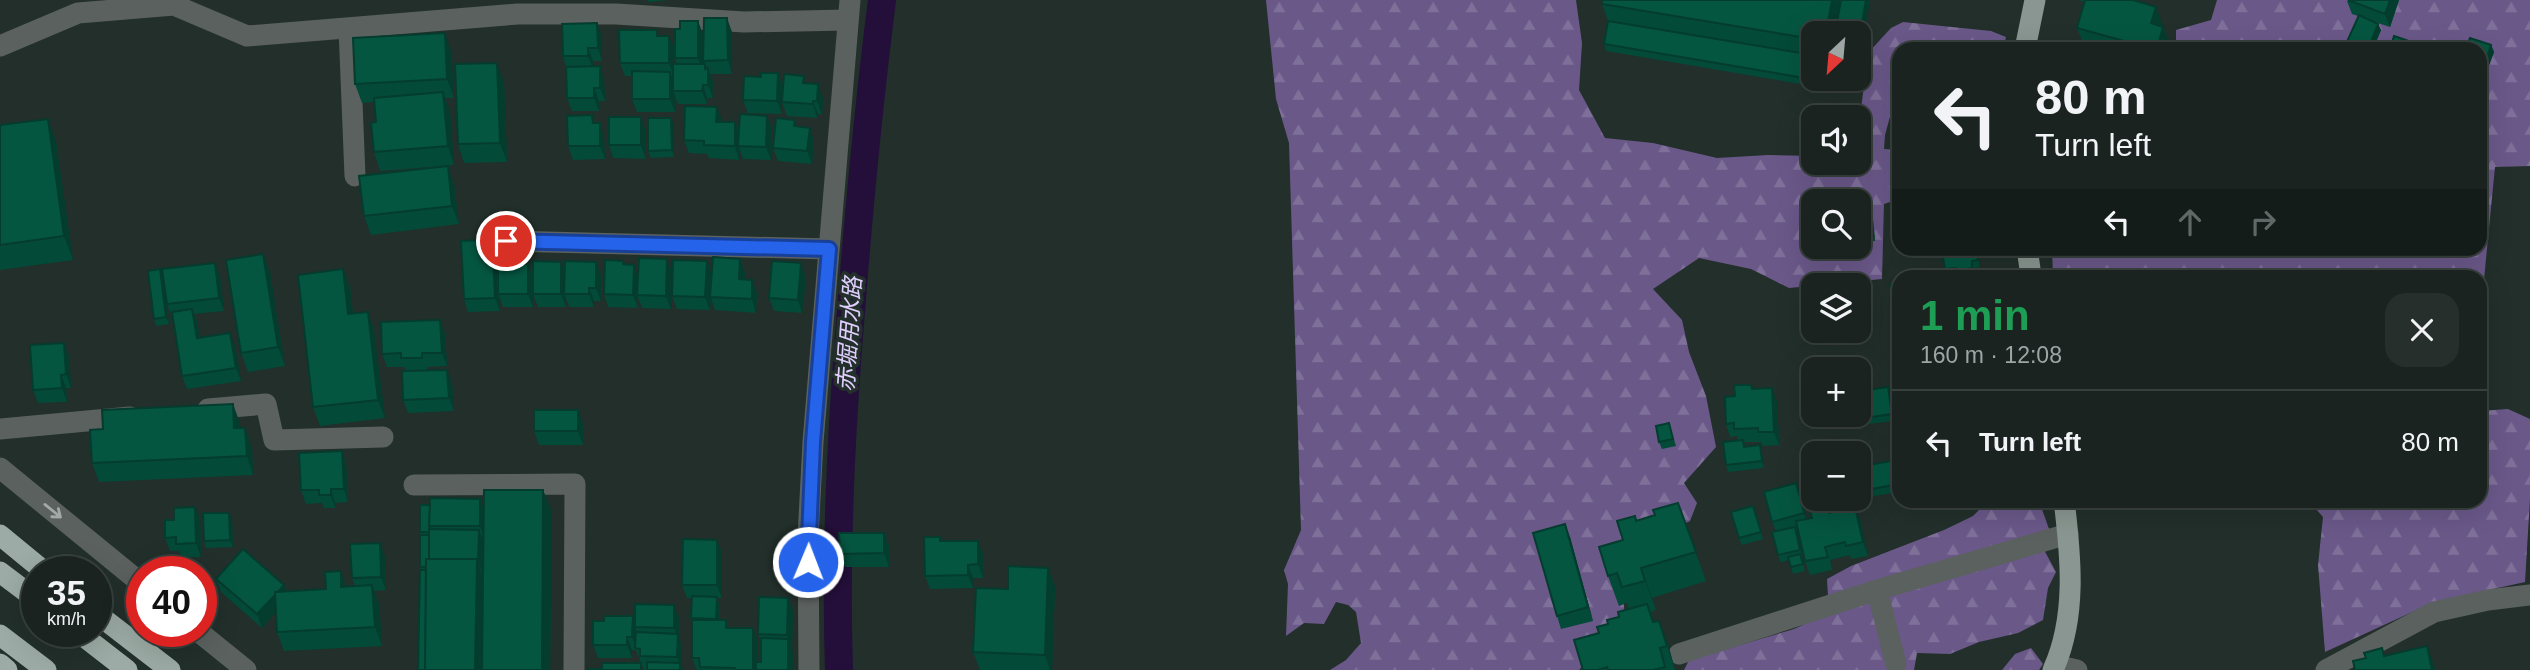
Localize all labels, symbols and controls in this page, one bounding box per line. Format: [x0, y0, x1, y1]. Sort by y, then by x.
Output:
north arrow [1801, 21, 1871, 91]
map controls [1801, 21, 1871, 511]
icon: left [1920, 70, 2011, 161]
text: 80 m [2035, 70, 2147, 124]
button: sound [1801, 105, 1871, 175]
text: Turn left [2035, 127, 2151, 163]
button: search [1801, 189, 1871, 259]
icon: left [2098, 203, 2136, 241]
icon: ahead [2171, 203, 2209, 241]
icon: right [2244, 203, 2282, 241]
pin [476, 211, 536, 271]
icon: arrive [487, 222, 525, 260]
button: layers [1801, 273, 1871, 343]
water label: 赤堀用水路 [832, 274, 866, 392]
text: 1 min [1920, 292, 2030, 339]
button: close [2385, 293, 2459, 367]
text: 160 m · 12:08 [1920, 342, 2062, 368]
button: + [1801, 357, 1871, 427]
icon: left [1920, 424, 1958, 462]
text: Turn left [1979, 427, 2081, 457]
text: 80 m [2401, 427, 2459, 457]
button: − [1801, 441, 1871, 511]
one-way arrow [43, 503, 61, 519]
position arrow [771, 525, 845, 599]
speed limit sign: 40 [126, 556, 217, 647]
text: 35 [47, 573, 86, 612]
text: km/h [47, 609, 86, 629]

